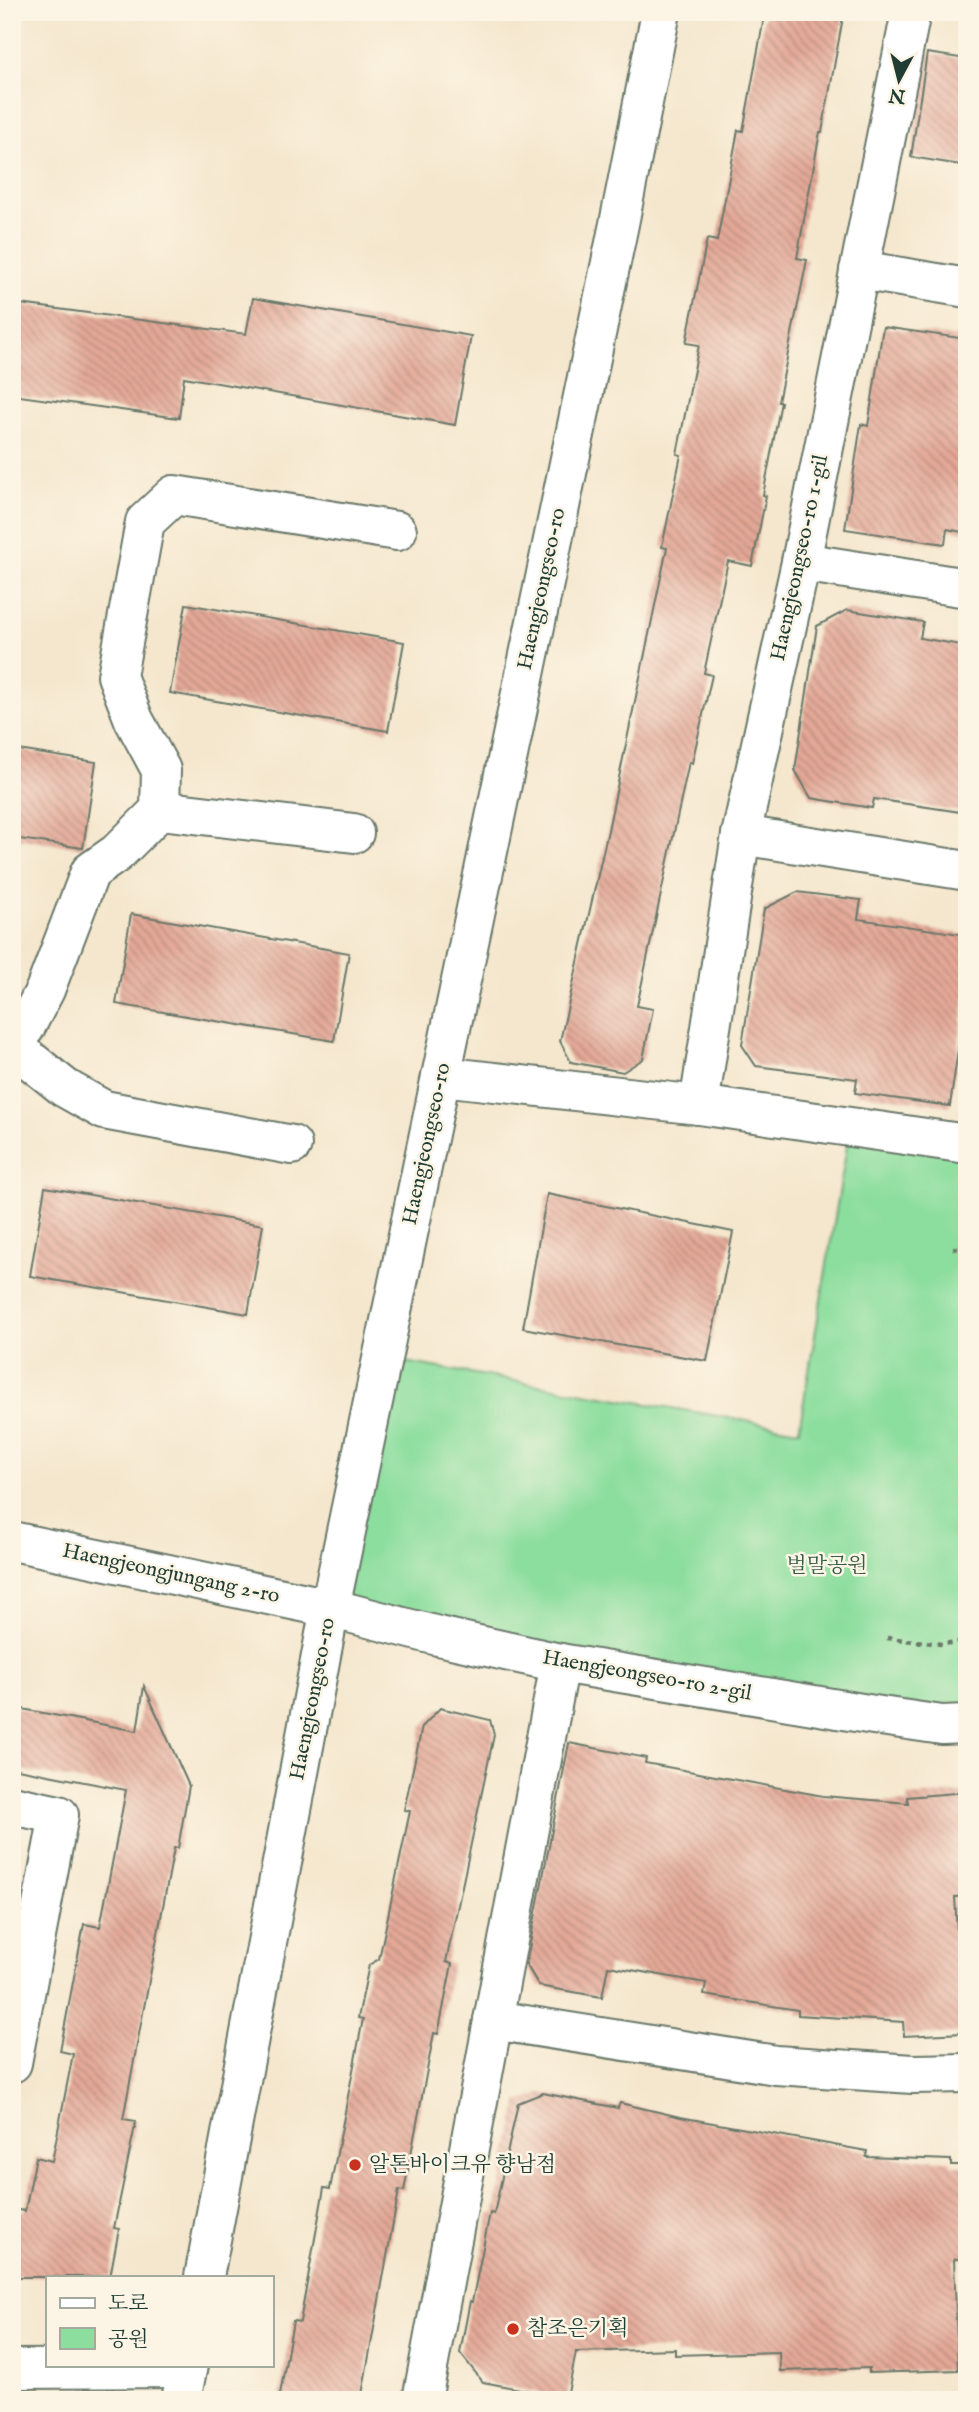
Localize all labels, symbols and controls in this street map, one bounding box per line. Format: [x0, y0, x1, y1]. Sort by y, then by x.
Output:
north arrow [864, 46, 934, 116]
text: N [887, 82, 908, 108]
street label: Haengjeongseo-ro 1-gil [765, 452, 835, 663]
street label: Haengjeongseo-ro [512, 505, 572, 673]
street label: Haengjeongseo-ro [397, 1060, 457, 1228]
street label: Haengjeongjungang 2-ro [60, 1538, 282, 1610]
park label: 벌말공원 [786, 1553, 868, 1580]
street label: Haengjeongseo-ro [284, 1615, 342, 1783]
street label: Haengjeongseo-ro 2-gil [540, 1644, 754, 1708]
place label: 알톤바이크유 향남점 [369, 2152, 556, 2179]
marker: 알톤바이크유 향남점 [347, 2157, 363, 2173]
legend [46, 2276, 273, 2366]
text: 도로 [108, 2291, 149, 2318]
place label: 참조은기획 [527, 2316, 628, 2343]
marker: 참조은기획 [505, 2321, 521, 2337]
text: 공원 [108, 2327, 149, 2354]

